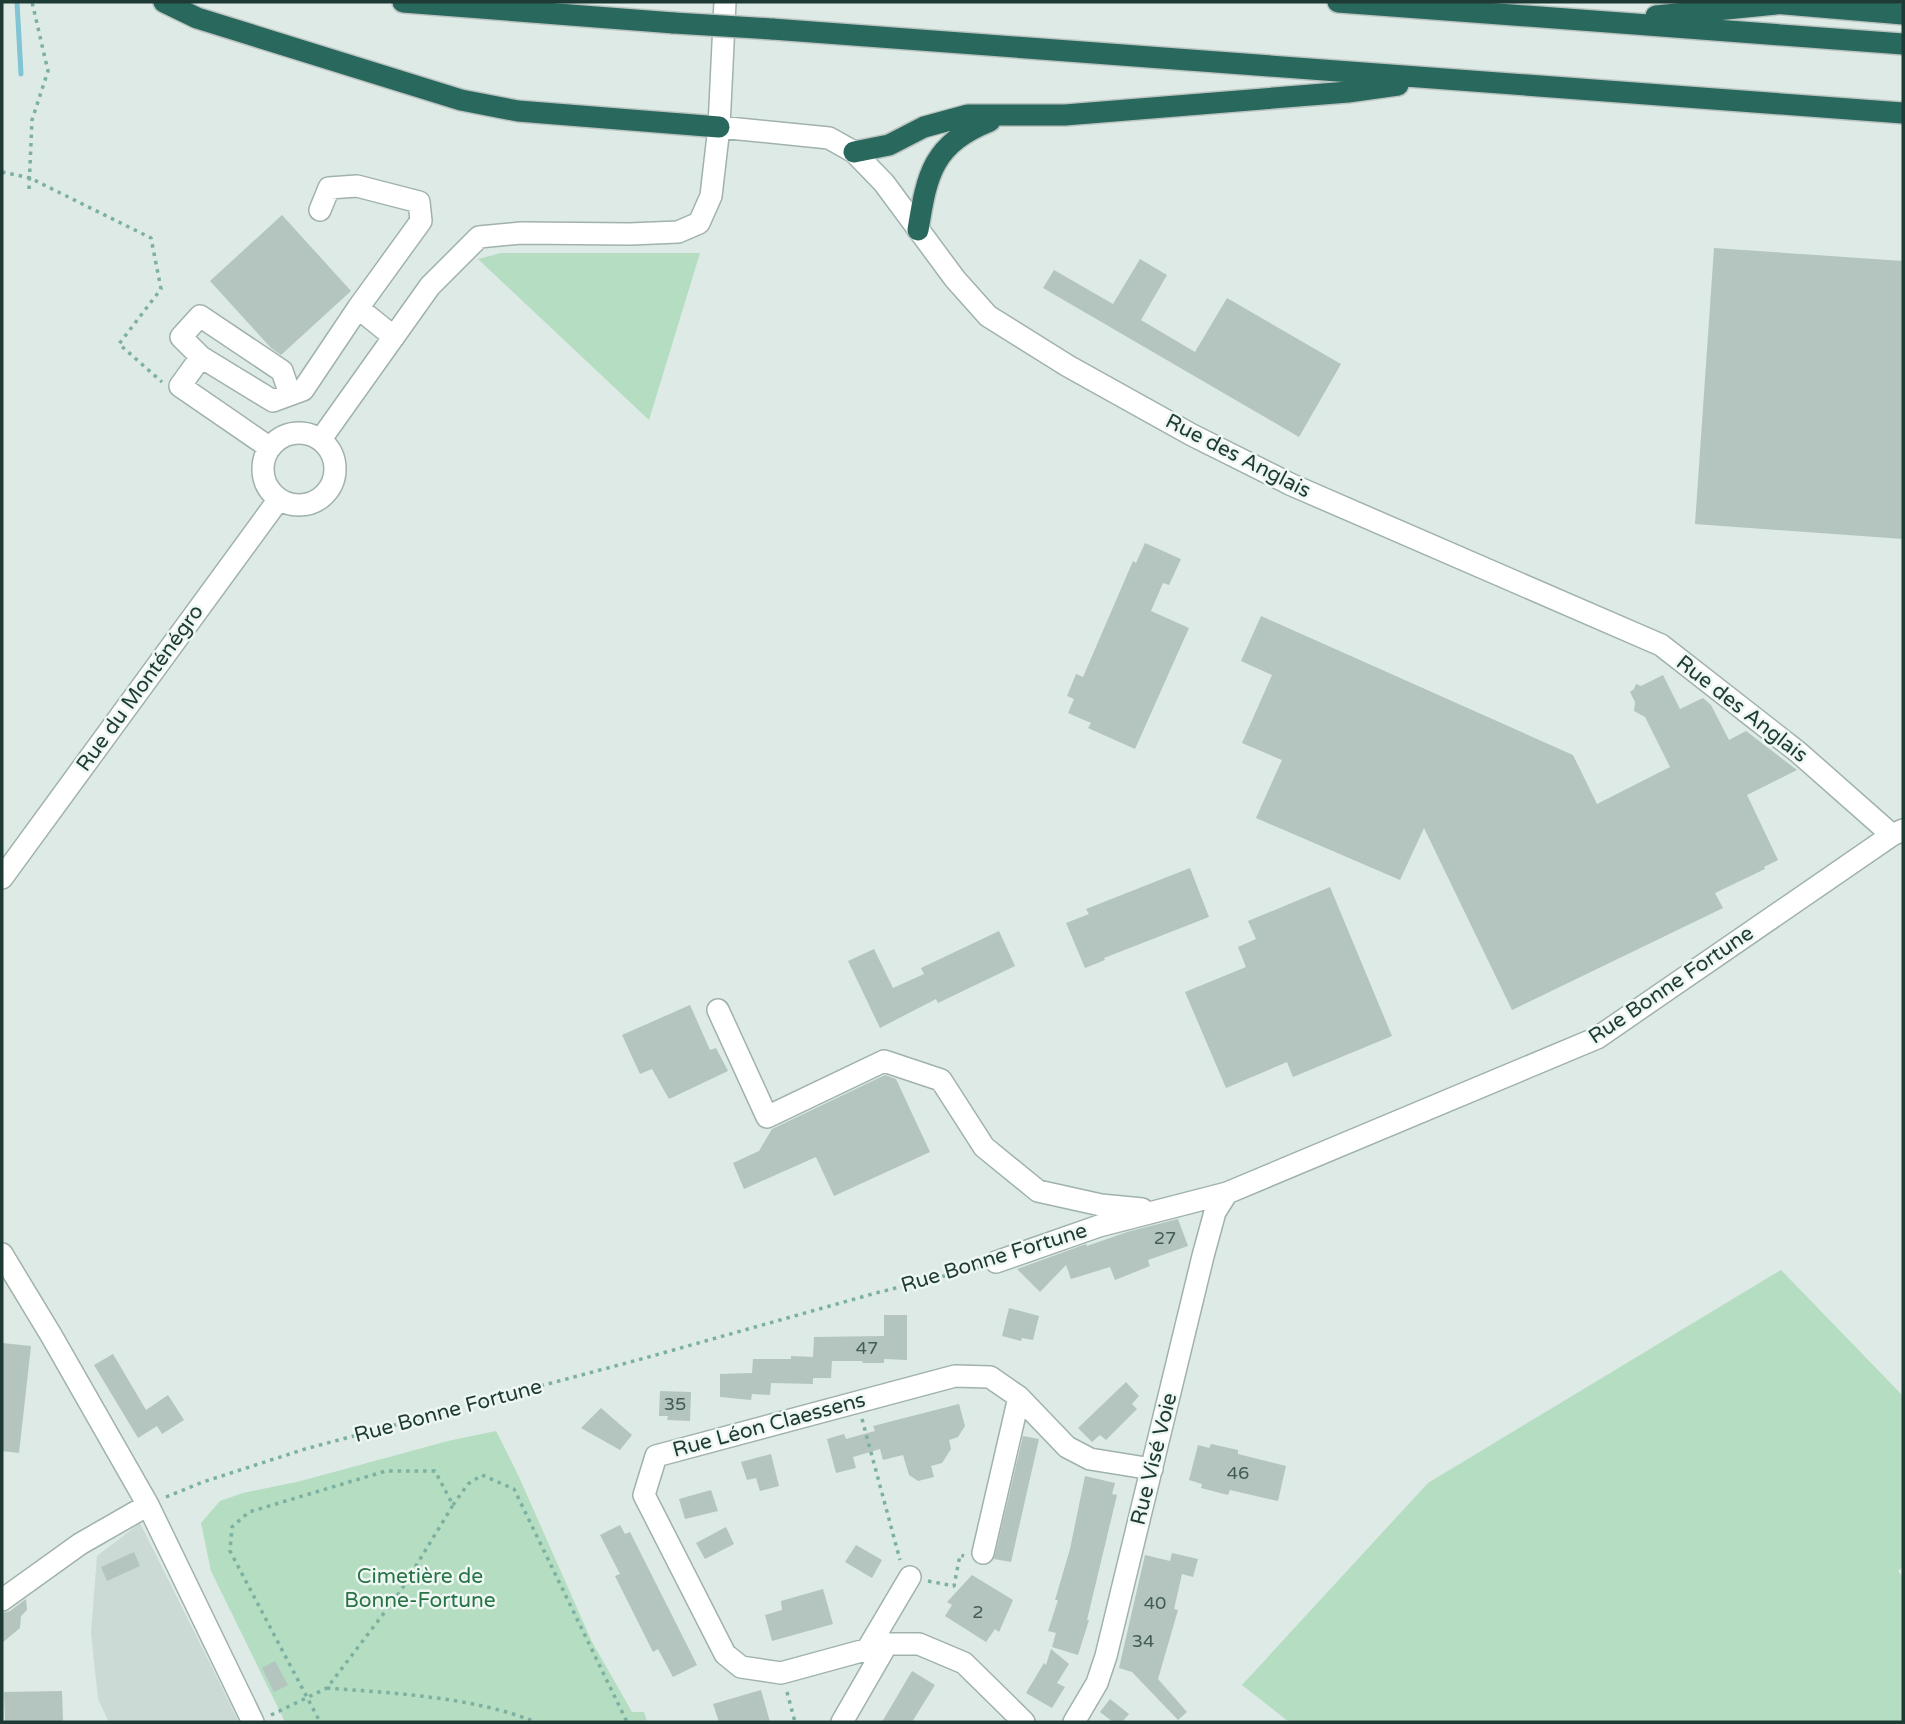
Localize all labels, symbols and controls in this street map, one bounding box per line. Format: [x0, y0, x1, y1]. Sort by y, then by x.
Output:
street label: Rue des Anglais [1161, 409, 1315, 503]
street label: Rue du Monténégro [71, 600, 209, 776]
street label: Rue des Anglais [1671, 650, 1813, 768]
street label: Rue Bonne Fortune [1584, 920, 1758, 1049]
street label: Rue Bonne Fortune [898, 1218, 1090, 1298]
house number: 27 [1154, 1227, 1176, 1249]
house number: 47 [856, 1337, 878, 1359]
street label: Rue Bonne Fortune [351, 1374, 545, 1448]
street label: Rue Léon Claessens [670, 1387, 868, 1463]
street label: Rue Visé Voie [1125, 1390, 1183, 1528]
house number: 35 [664, 1393, 686, 1415]
house number: 46 [1227, 1462, 1249, 1484]
park label: Cimetière de Bonne-Fortune [344, 1564, 496, 1613]
house number: 40 [1144, 1592, 1166, 1614]
house number: 2 [972, 1601, 984, 1623]
house number: 34 [1132, 1630, 1154, 1652]

